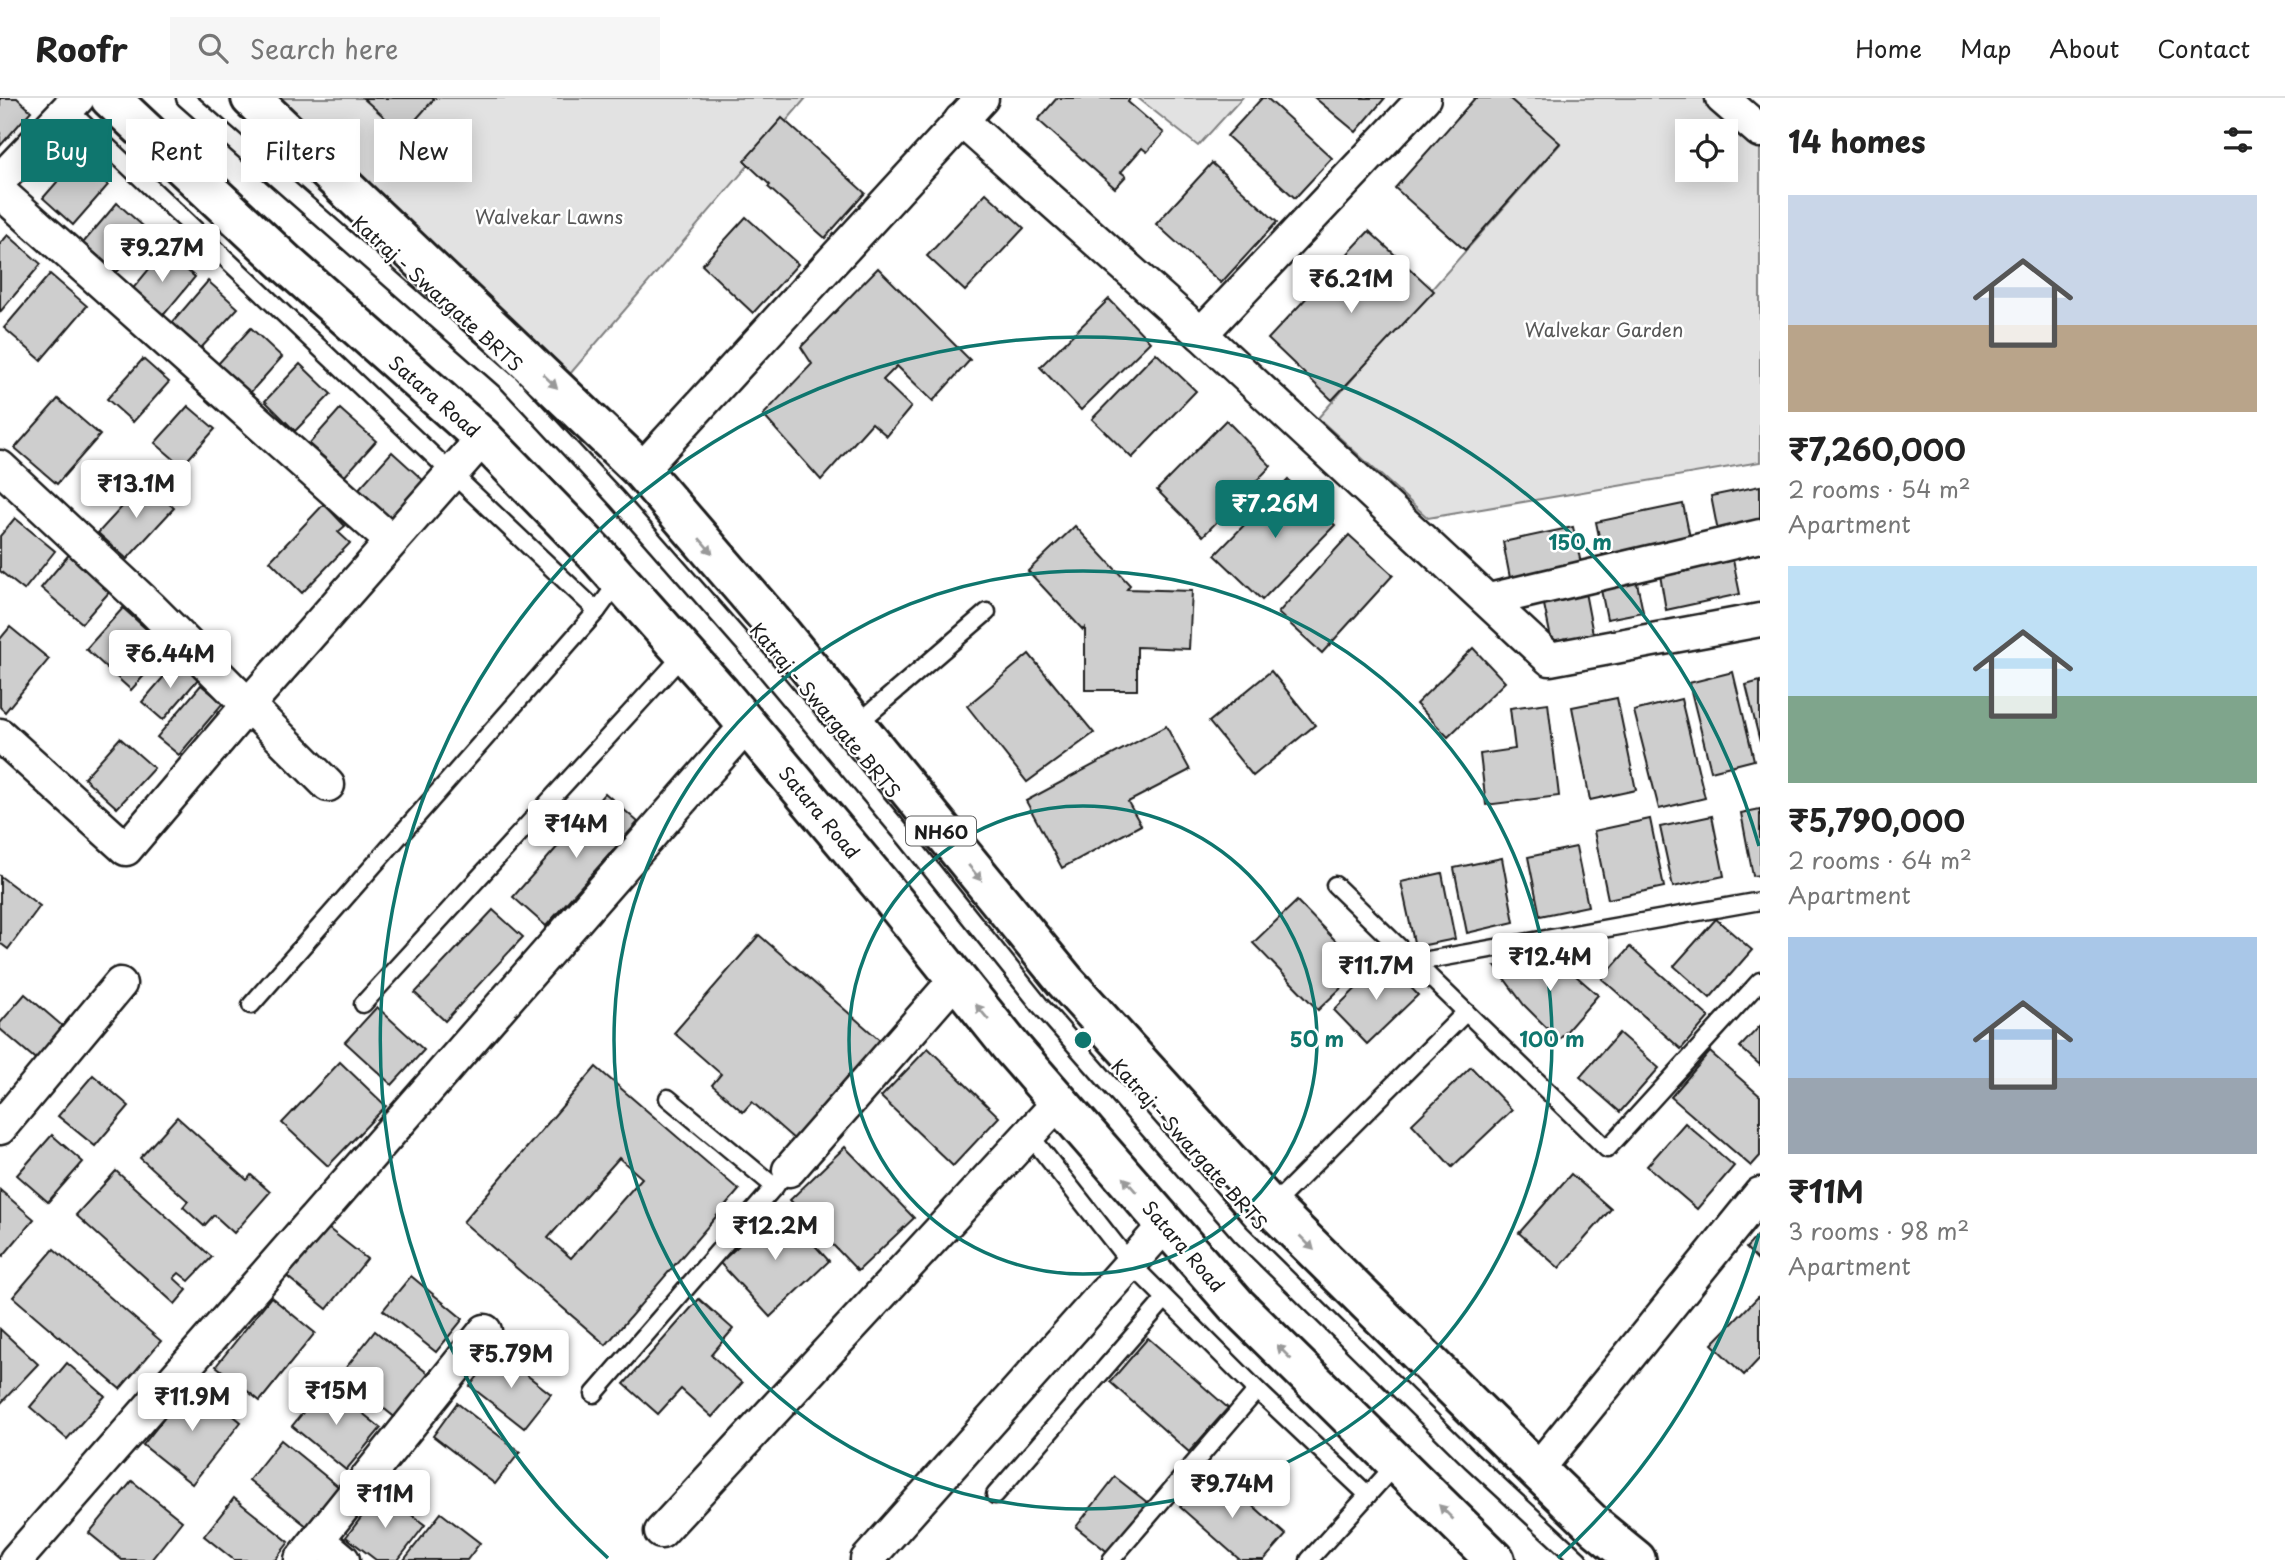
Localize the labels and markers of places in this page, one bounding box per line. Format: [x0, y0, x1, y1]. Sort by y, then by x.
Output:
pin: ₹9.27M [105, 225, 219, 284]
pin: ₹6.21M [1294, 256, 1408, 315]
pin: ₹13.1M [79, 460, 193, 520]
pin: ₹7.26M [1218, 480, 1332, 540]
pin: ₹6.44M [113, 630, 227, 690]
pin: ₹14M [535, 800, 617, 860]
pin: ₹12.4M [1493, 934, 1607, 993]
pin: ₹11.7M [1319, 942, 1433, 1002]
centre of rings [1071, 1028, 1095, 1052]
pin: ₹12.2M [718, 1202, 832, 1262]
pin: ₹5.79M [454, 1330, 568, 1390]
pin: ₹15M [295, 1368, 377, 1427]
pin: ₹11.9M [135, 1374, 249, 1433]
pin: ₹9.74M [1175, 1460, 1289, 1520]
pin: ₹11M [344, 1470, 426, 1530]

